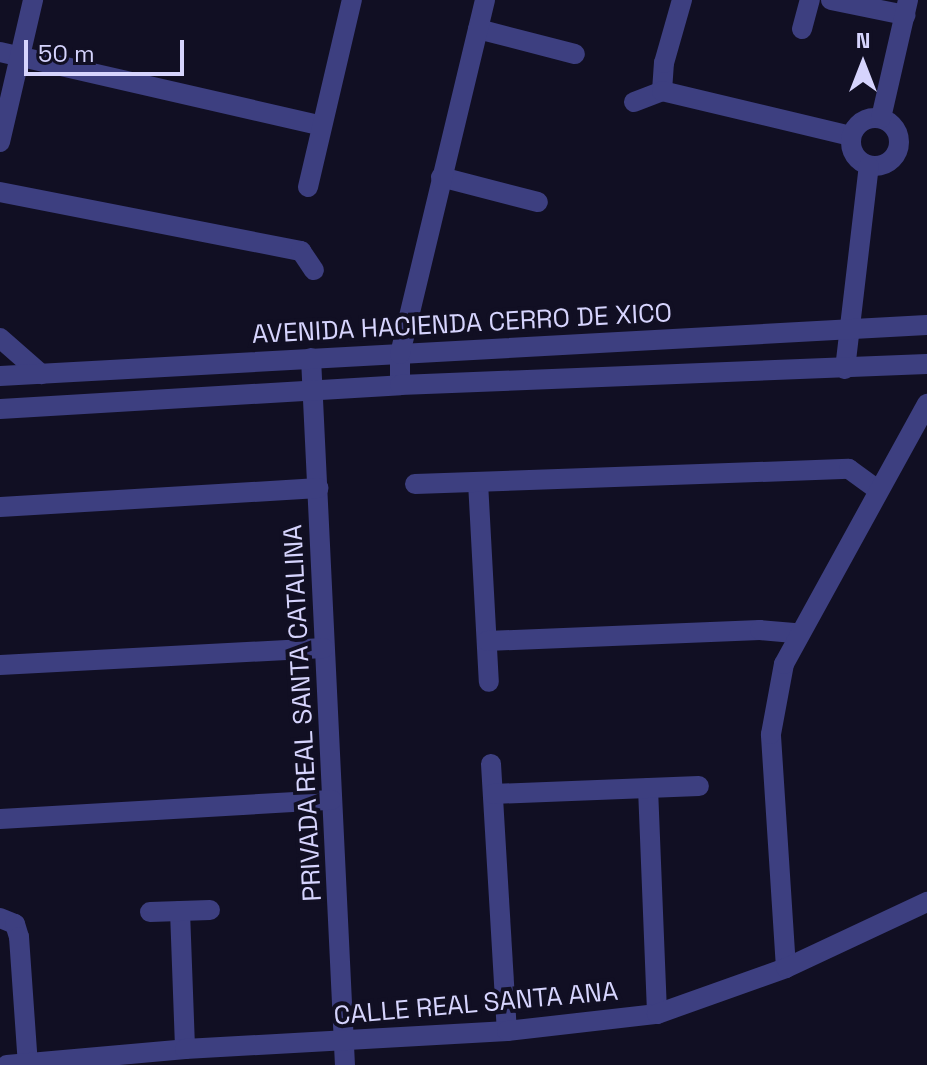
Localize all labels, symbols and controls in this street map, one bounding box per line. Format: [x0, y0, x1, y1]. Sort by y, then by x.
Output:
scale bar [28, 24, 188, 74]
north arrow [823, 24, 903, 104]
text: N [856, 26, 870, 54]
text: 50 m [38, 38, 95, 69]
street label: AVENIDA HACIENDA CERRO DE XICO [251, 297, 673, 351]
street label: PRIVADA REAL SANTA CATALINA [278, 523, 328, 903]
street label: CALLE REAL SANTA ANA [332, 976, 620, 1032]

